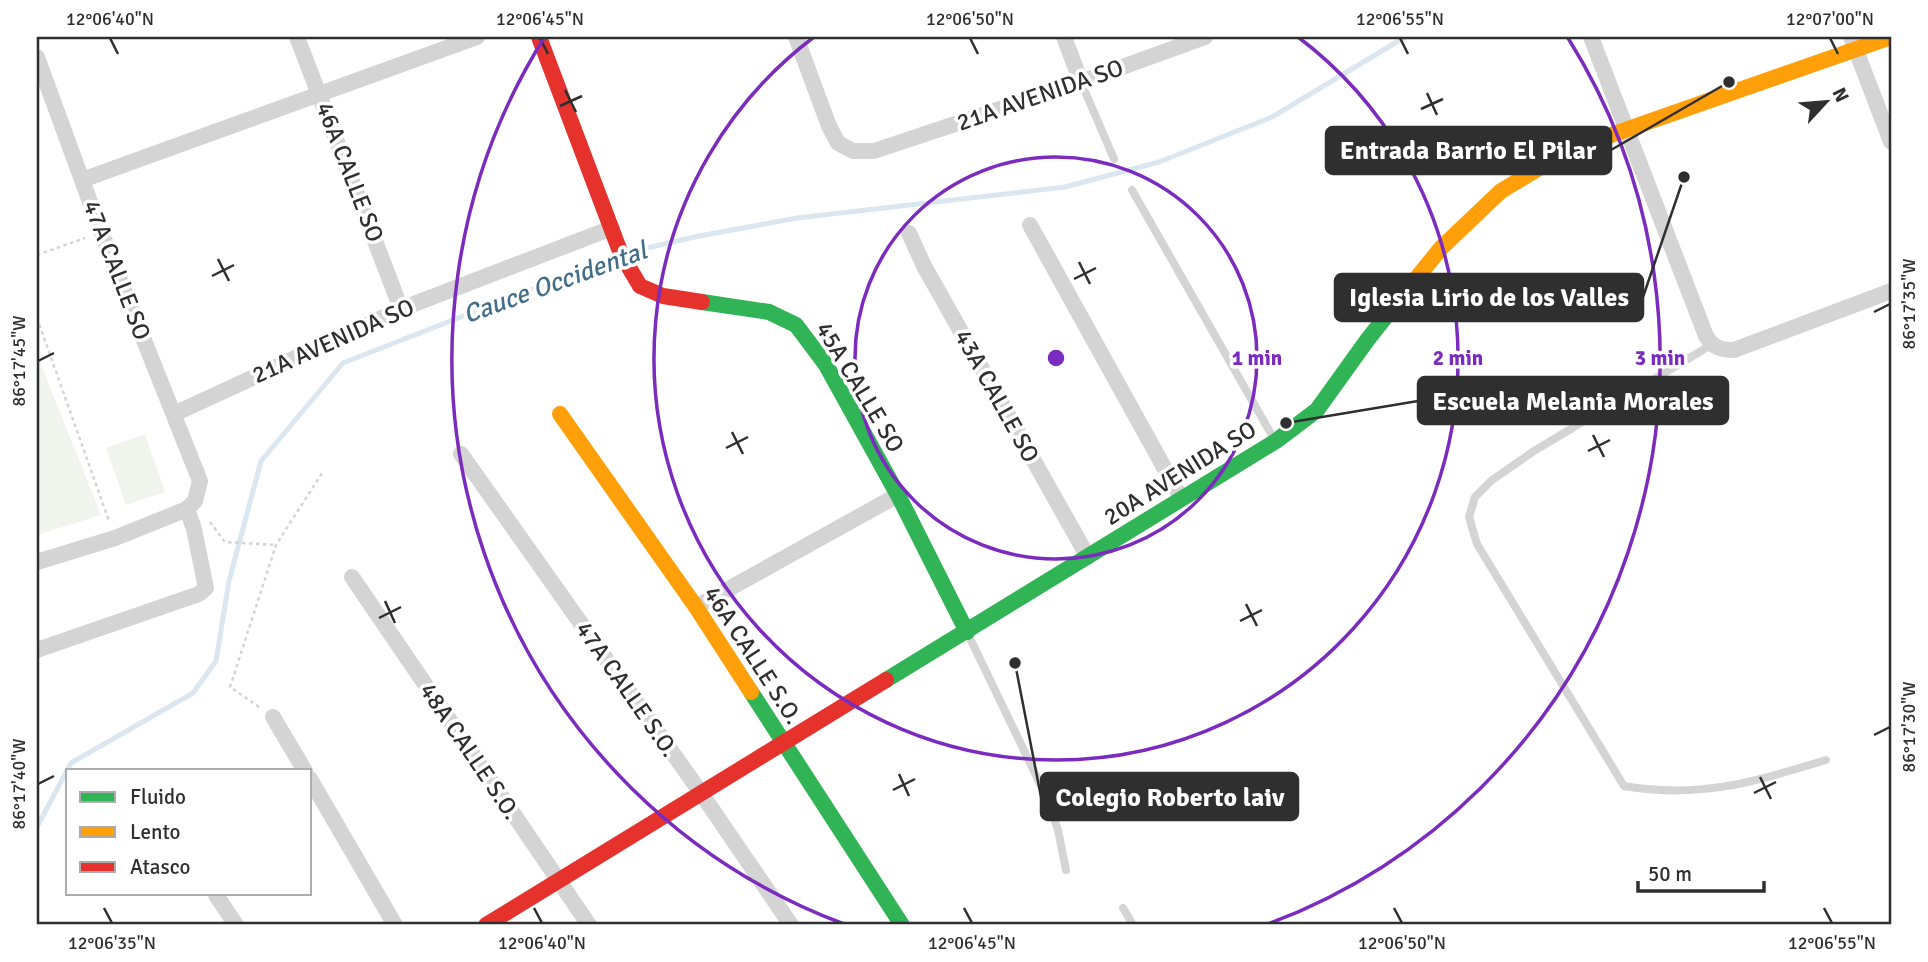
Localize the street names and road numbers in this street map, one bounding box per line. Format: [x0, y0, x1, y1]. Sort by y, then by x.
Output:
street label: 21A AVENIDA SO [953, 52, 1127, 138]
street label: 46A CALLE SO [310, 98, 390, 246]
street label: 47A CALLE SO [77, 196, 157, 344]
street label: 21A AVENIDA SO [247, 292, 419, 390]
street label: 45A CALLE SO [809, 316, 911, 458]
street label: 43A CALLE SO [948, 324, 1046, 468]
street label: 20A AVENIDA SO [1098, 414, 1262, 532]
street label: 46A CALLE S.O. [697, 580, 809, 730]
street label: 47A CALLE S.O. [569, 615, 685, 763]
street label: 48A CALLE S.O. [413, 677, 527, 825]

